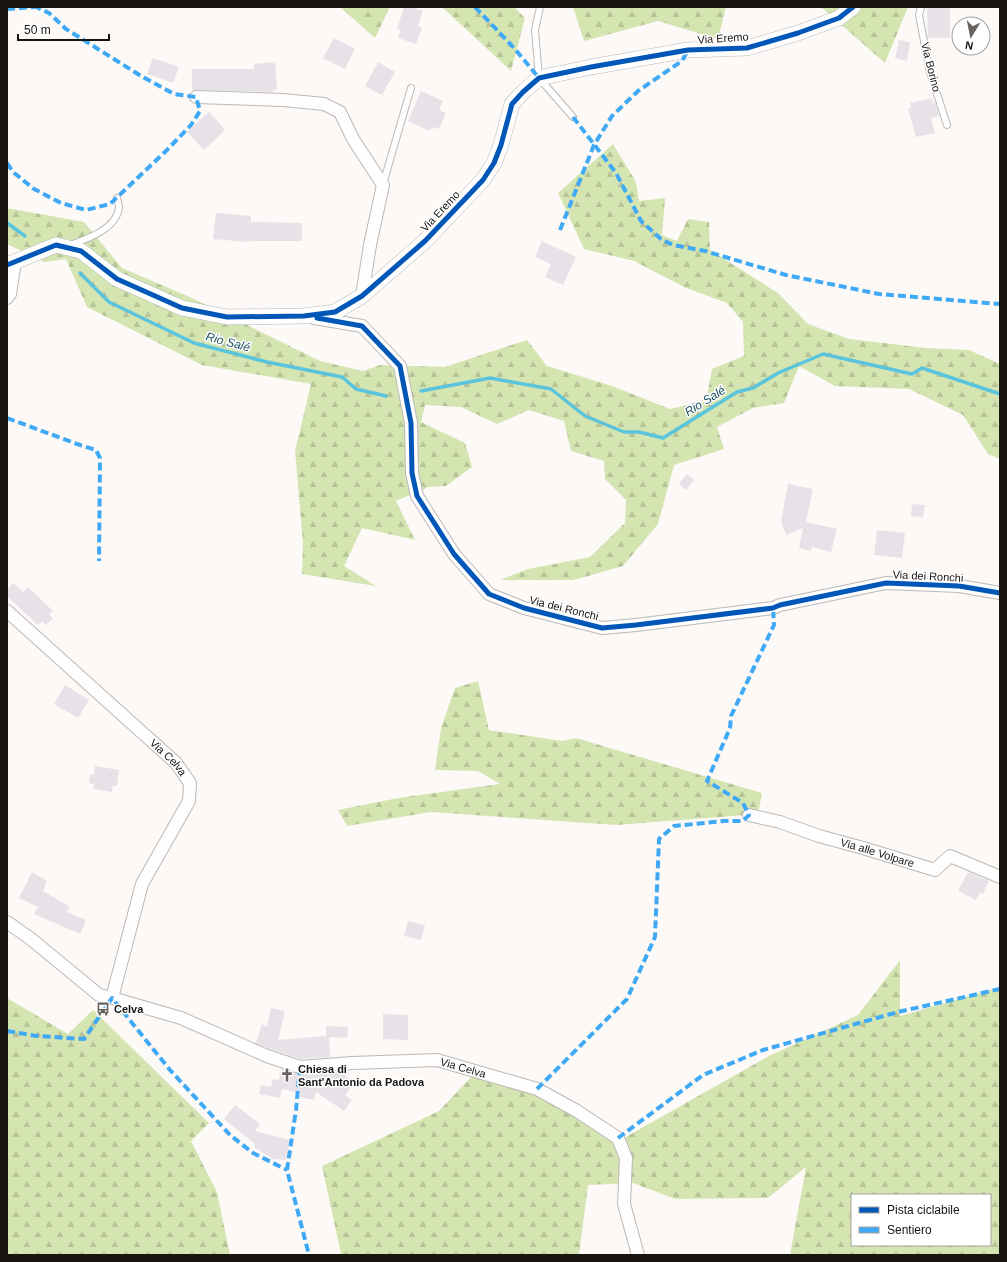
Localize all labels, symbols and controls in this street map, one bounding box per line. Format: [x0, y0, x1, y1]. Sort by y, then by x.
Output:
scale bar [18, 16, 109, 42]
north arrow [951, 16, 991, 56]
text: 50 m [24, 23, 51, 37]
street label: Via Eremo [697, 30, 749, 46]
text: N [964, 39, 974, 52]
street label: Via Borino [919, 41, 943, 93]
street label: Via Eremo [418, 188, 462, 234]
water label: Rio Salé [204, 329, 252, 355]
water label: Rio Salé [682, 383, 728, 419]
street label: Via dei Ronchi [892, 568, 964, 584]
street label: Via dei Ronchi [528, 594, 600, 622]
street label: Via Celva [148, 737, 190, 779]
street label: Via alle Volpare [839, 836, 916, 869]
bus stop icon: Celva [95, 1001, 111, 1017]
place label: Celva [114, 1003, 144, 1015]
street label: Via Celva [439, 1055, 488, 1080]
place label: Chiesa di Sant'Antonio da Padova [298, 1063, 425, 1088]
church icon: Chiesa di Sant'Antonio da Padova [279, 1067, 295, 1083]
legend [851, 1194, 991, 1246]
text: Pista ciclabile [887, 1203, 960, 1217]
text: Sentiero [887, 1223, 932, 1237]

